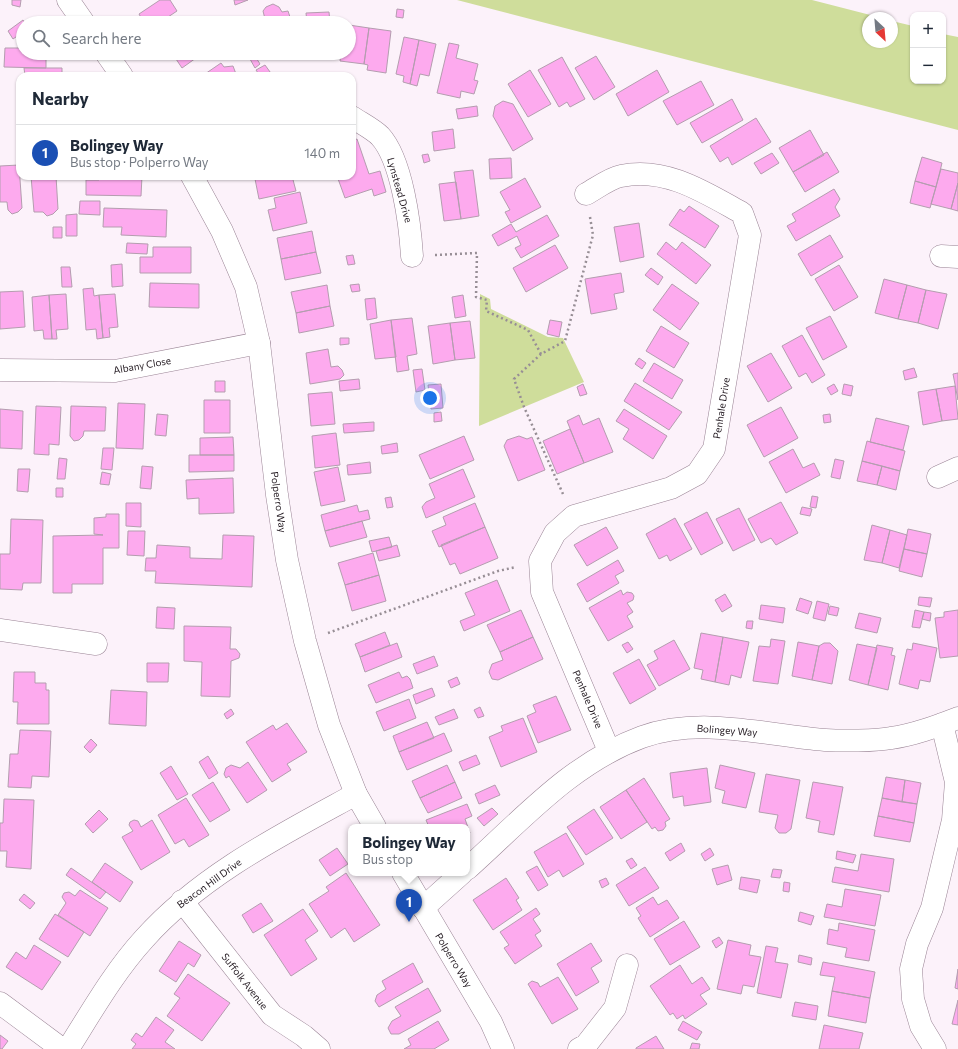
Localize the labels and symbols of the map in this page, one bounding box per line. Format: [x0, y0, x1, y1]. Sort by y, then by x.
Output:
north arrow [862, 12, 898, 48]
street label: Lynstead Drive [385, 156, 415, 224]
street label: Albany Close [112, 354, 172, 376]
street label: Penhale Drive [710, 376, 732, 440]
your location [420, 388, 440, 408]
street label: Polperro Way [269, 471, 289, 533]
street label: Penhale Drive [570, 668, 606, 730]
street label: Bolingey Way [696, 722, 758, 738]
street label: Beacon Hill Drive [174, 856, 244, 910]
pin: 1 [396, 889, 422, 922]
street label: Polperro Way [433, 931, 475, 989]
street label: Suffolk Avenue [219, 950, 271, 1012]

